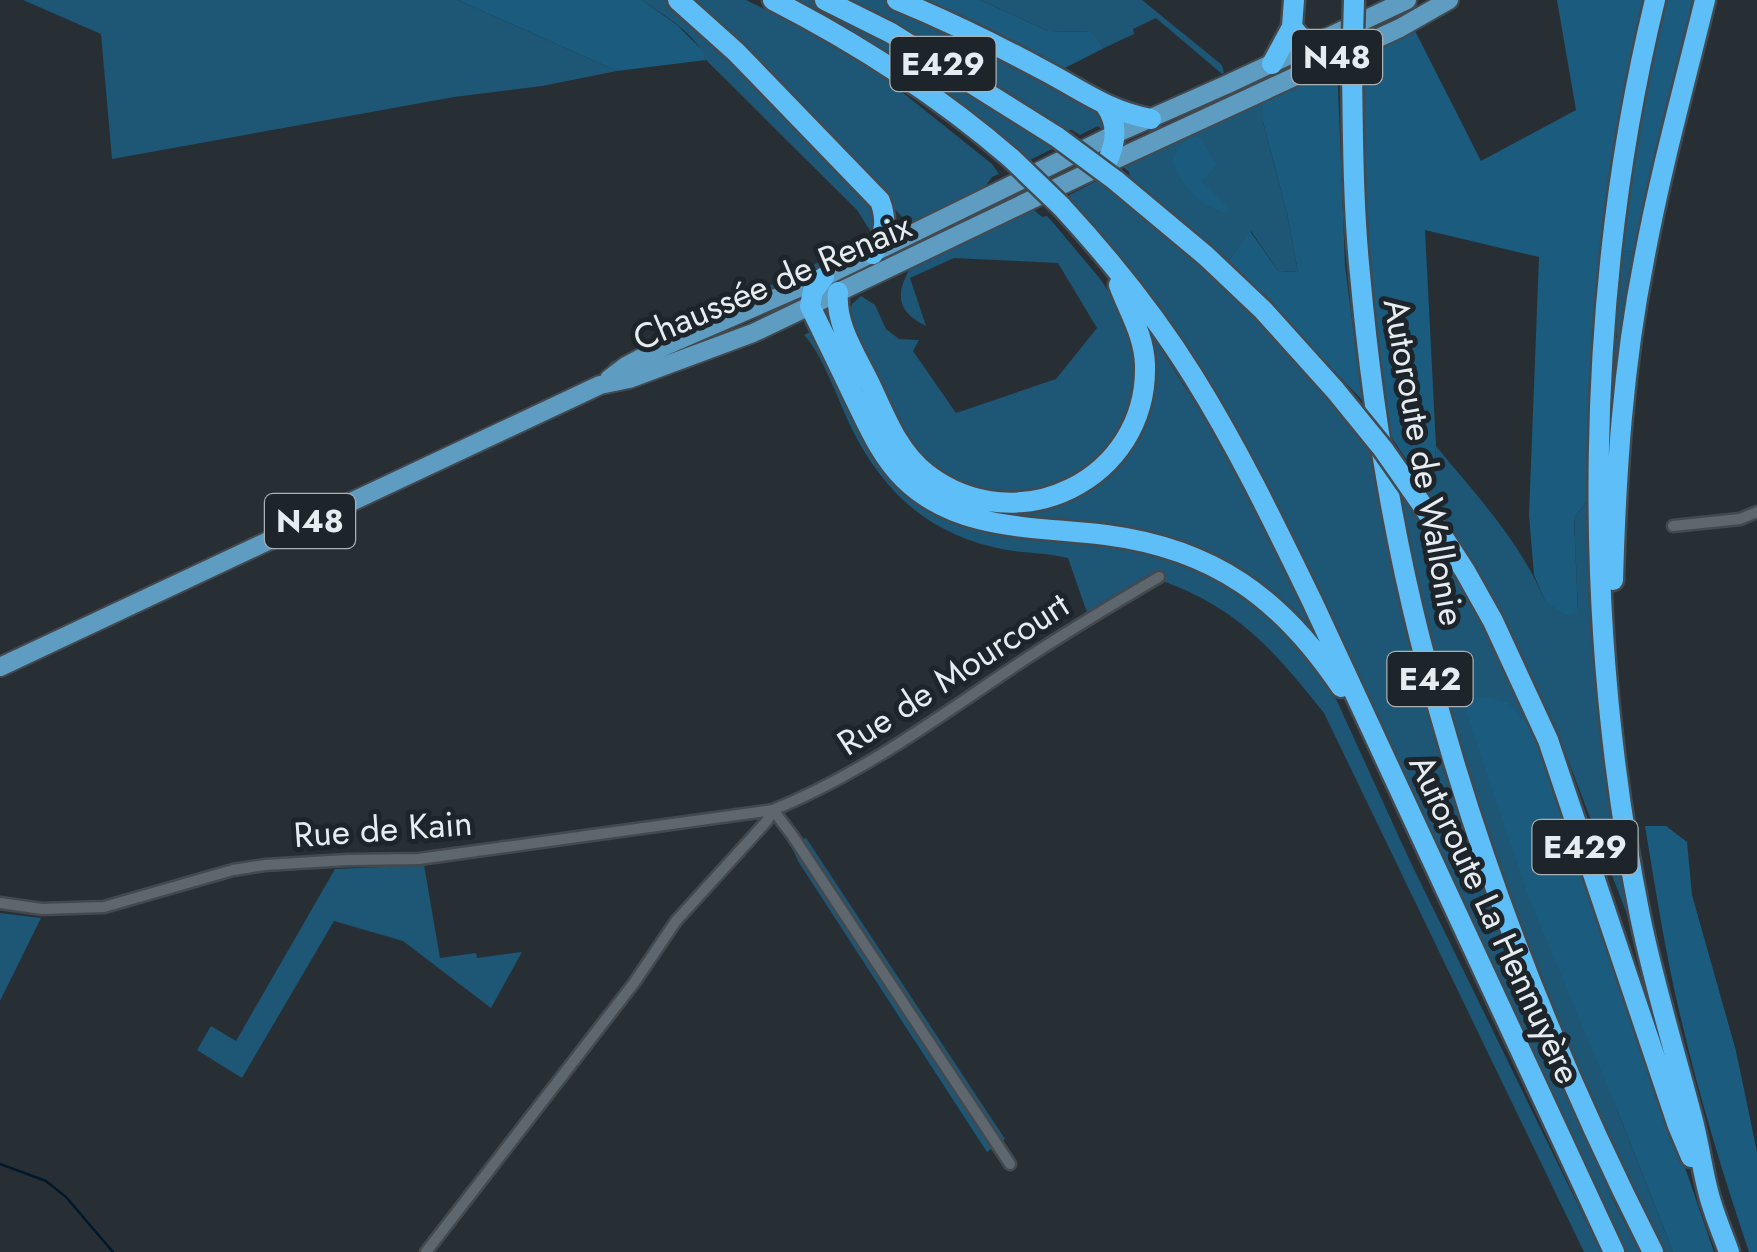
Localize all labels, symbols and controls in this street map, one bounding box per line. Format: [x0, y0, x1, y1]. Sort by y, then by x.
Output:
road number: N48 [1292, 30, 1382, 84]
road number: E429 [890, 37, 996, 91]
street label: Chaussée de Renaix [625, 201, 919, 363]
street label: Autoroute de Wallonie [1371, 294, 1477, 630]
road number: N48 [265, 494, 355, 548]
street label: Rue de Mourcourt [827, 580, 1079, 768]
road number: E42 [1388, 652, 1472, 706]
street label: Autoroute La Hennuyère [1397, 746, 1593, 1092]
street label: Rue de Kain [292, 798, 474, 860]
road number: E429 [1532, 820, 1638, 874]

